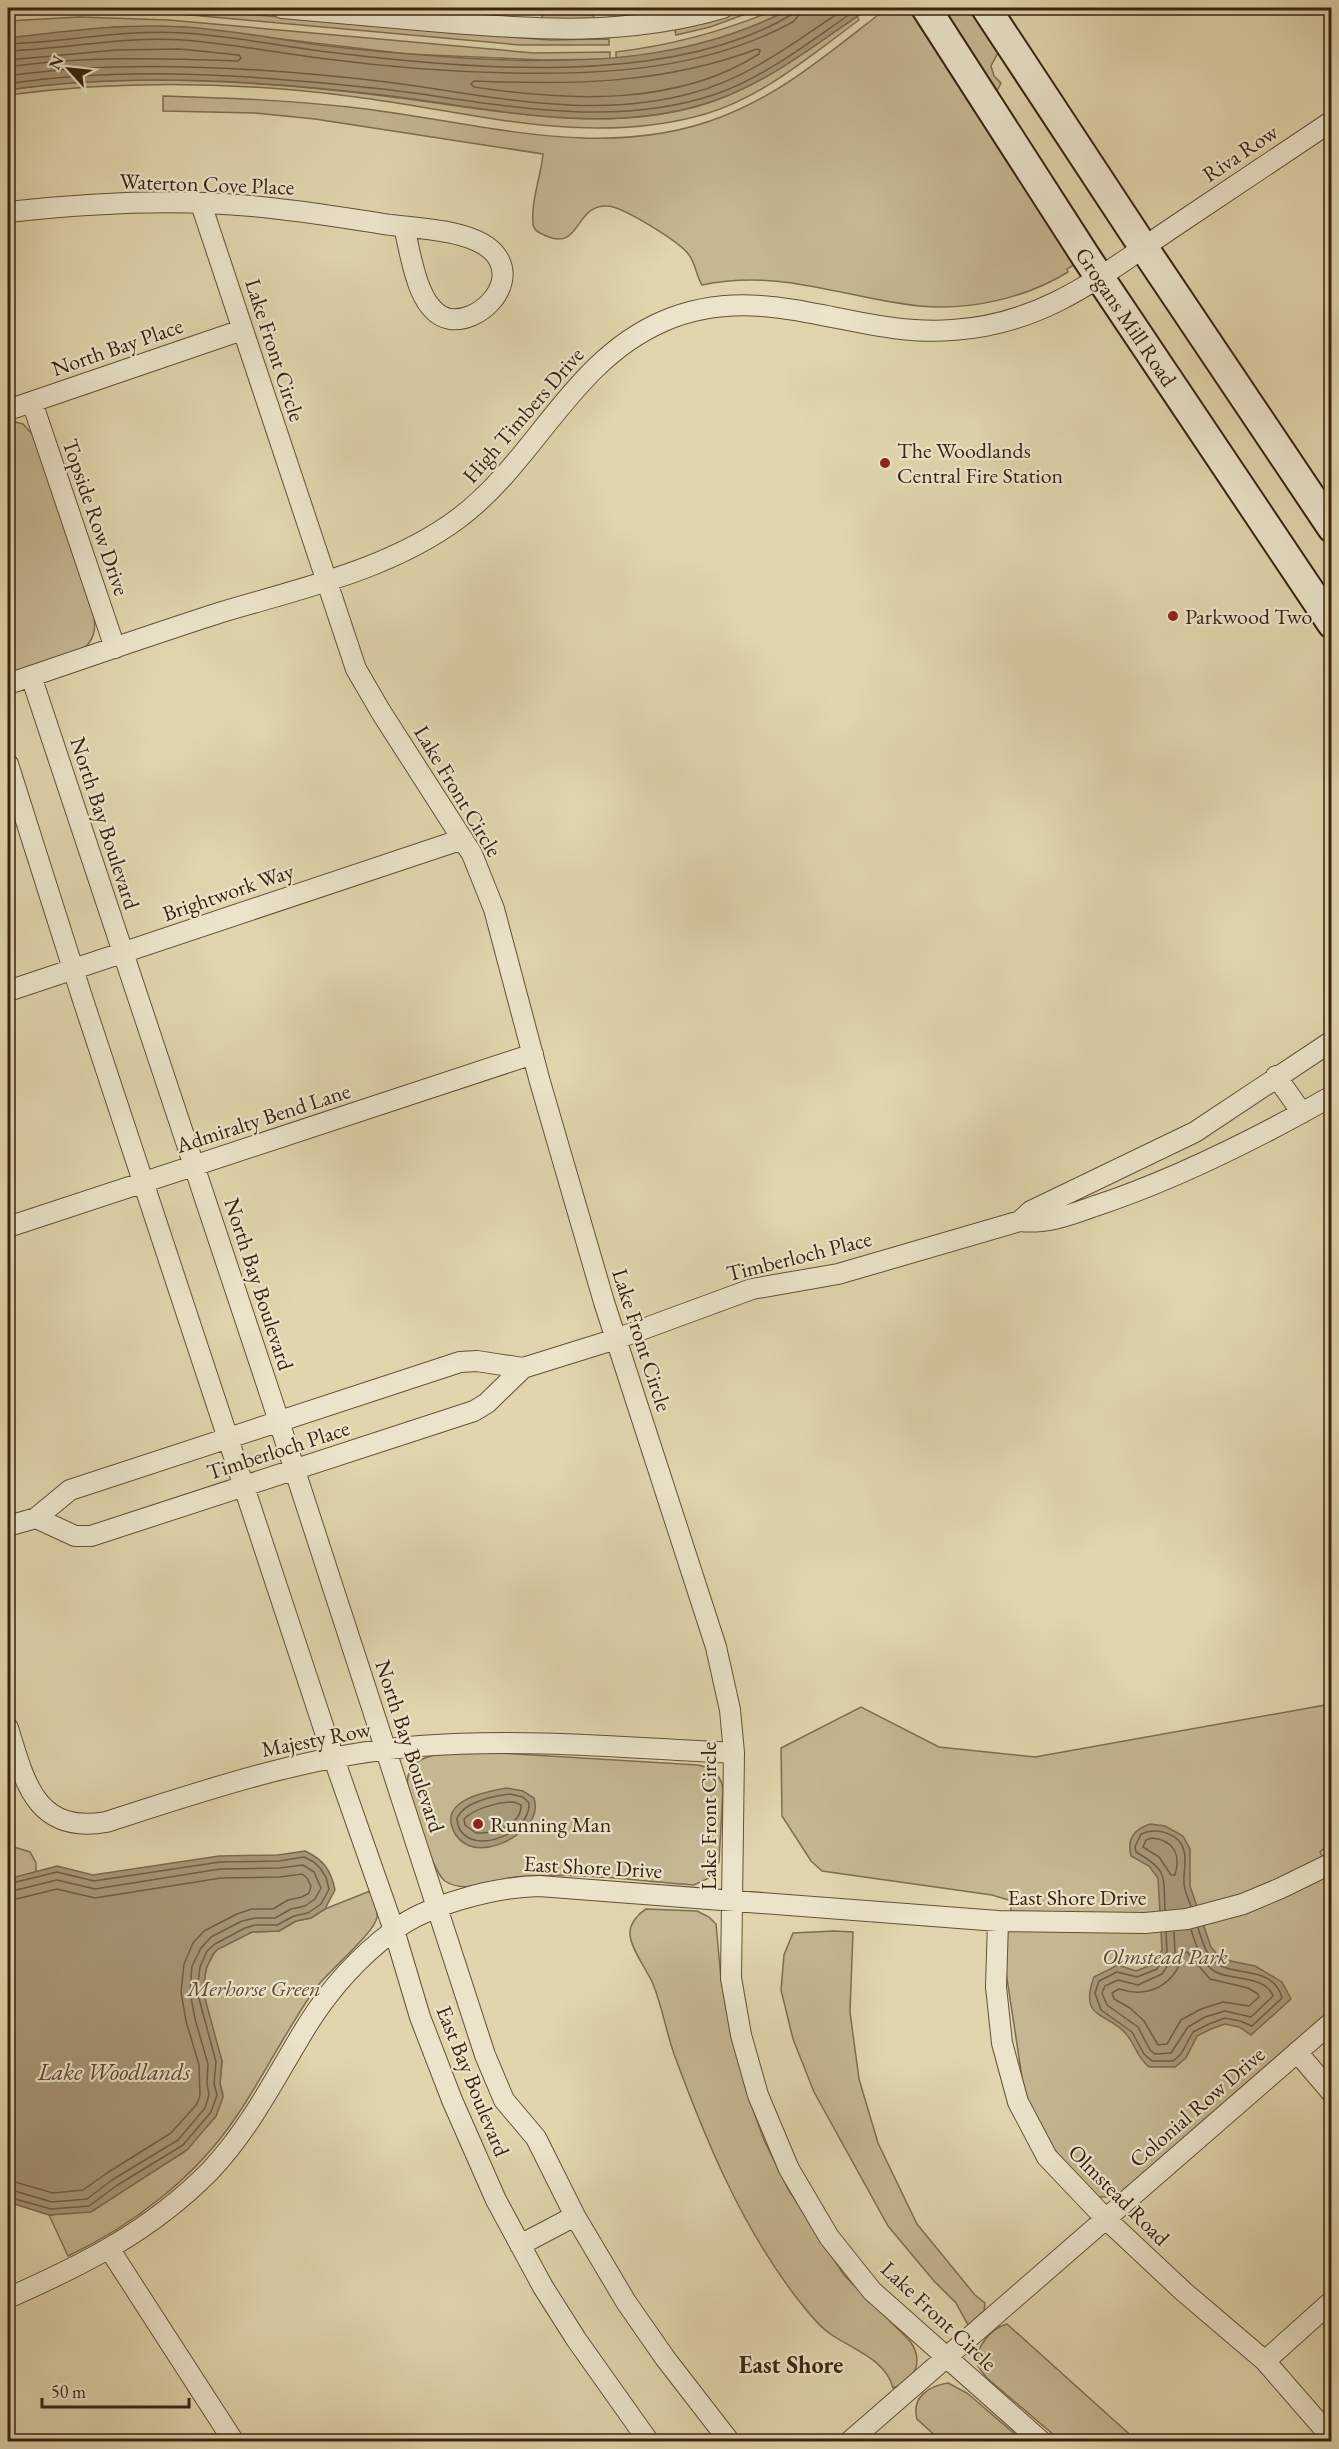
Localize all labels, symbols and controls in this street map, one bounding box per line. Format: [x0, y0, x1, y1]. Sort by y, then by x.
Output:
north arrow [39, 39, 99, 99]
text: N [44, 52, 68, 73]
street label: Riva Row [1197, 117, 1284, 189]
street label: Waterton Cove Place [119, 166, 295, 202]
street label: Grogans Mill Road [1069, 242, 1184, 393]
street label: Lake Front Circle [238, 275, 312, 426]
street label: North Bay Place [47, 311, 187, 383]
street label: High Timbers Drive [456, 340, 590, 489]
street label: Topside Row Drive [56, 435, 137, 600]
place label: The Woodlands Central Fire Station [897, 436, 1064, 490]
marker: The Woodlands Central Fire Station [878, 456, 892, 470]
place label: Parkwood Two [1185, 602, 1312, 631]
marker: Parkwood Two [1166, 609, 1180, 623]
street label: Lake Front Circle [407, 720, 509, 862]
street label: North Bay Boulevard [63, 733, 147, 914]
street label: Brightwork Way [158, 856, 298, 928]
street label: Admiralty Bend Lane [171, 1076, 354, 1160]
street label: North Bay Boulevard [217, 1194, 301, 1375]
street label: Timberloch Place [723, 1224, 875, 1288]
street label: Lake Front Circle [605, 1265, 679, 1416]
street label: Timberloch Place [203, 1413, 354, 1487]
street label: North Bay Boulevard [368, 1656, 452, 1837]
street label: Majesty Row [259, 1714, 374, 1764]
street label: Lake Front Circle [694, 1741, 723, 1890]
place label: Running Man [490, 1810, 612, 1839]
marker: Running Man [471, 1817, 485, 1831]
street label: East Shore Drive [523, 1849, 663, 1885]
street label: East Shore Drive [1008, 1883, 1147, 1912]
park label: Olmstead Park [1102, 1942, 1228, 1971]
park label: Merhorse Green [185, 1974, 321, 2003]
street label: East Bay Boulevard [430, 2001, 517, 2162]
street label: Colonial Row Drive [1123, 2040, 1271, 2174]
water label: Lake Woodlands [37, 2056, 190, 2087]
street label: Olmstead Road [1062, 2138, 1177, 2253]
street label: Lake Front Circle [875, 2255, 1004, 2378]
district label: East Shore [739, 2349, 843, 2380]
scale bar [42, 2371, 189, 2409]
text: 50 m [51, 2380, 86, 2403]

